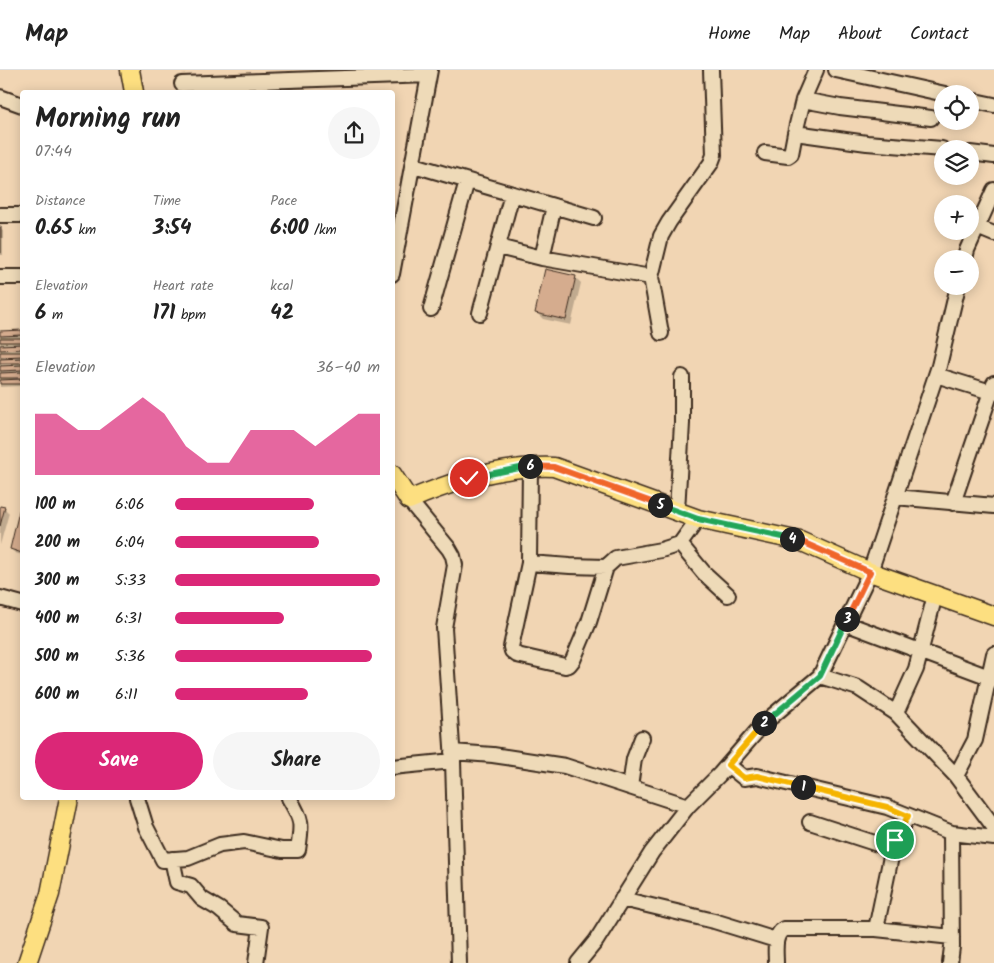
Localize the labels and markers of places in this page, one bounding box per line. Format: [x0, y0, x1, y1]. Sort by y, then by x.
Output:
pin: 6 [518, 454, 542, 478]
pin [448, 457, 490, 499]
pin: 5 [648, 492, 672, 518]
pin: 4 [780, 526, 804, 552]
pin: 3 [834, 606, 860, 632]
pin: 2 [752, 710, 776, 736]
pin: 1 [790, 774, 816, 800]
pin [874, 819, 916, 861]

